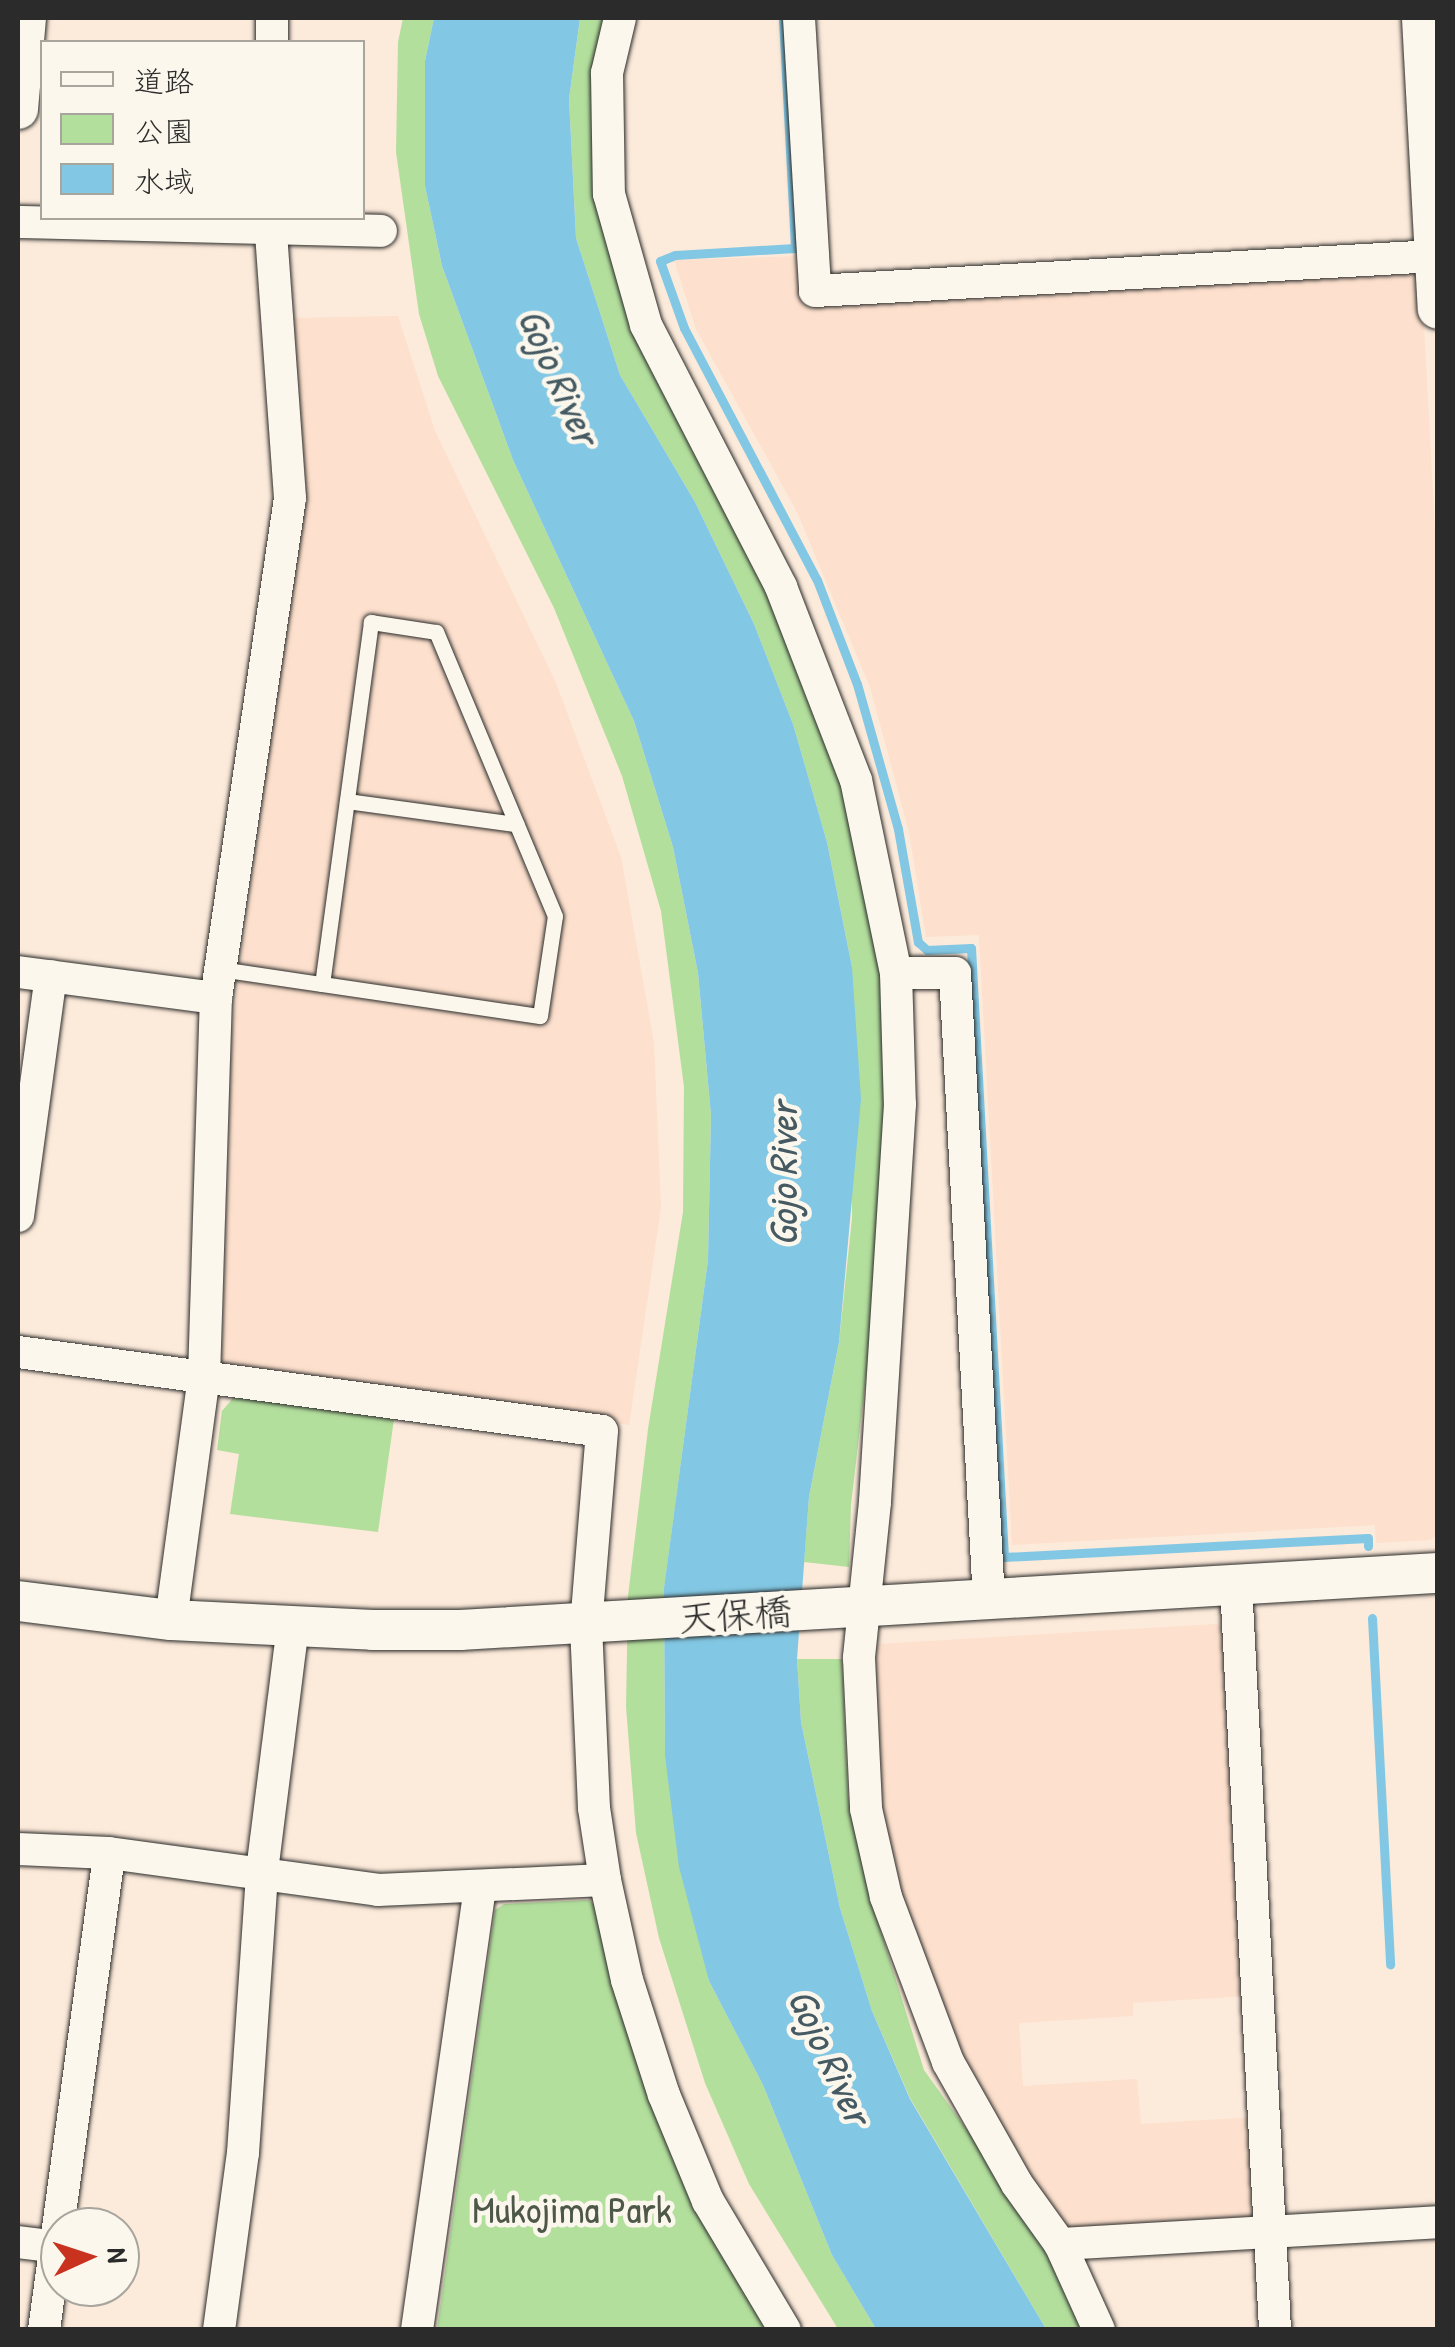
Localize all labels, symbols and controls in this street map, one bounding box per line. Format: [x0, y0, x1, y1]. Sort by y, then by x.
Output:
legend [40, 40, 365, 220]
text: 道路 [134, 61, 194, 101]
text: 公園 [134, 111, 194, 151]
text: 水域 [134, 161, 194, 201]
water label: Gojo River [509, 300, 611, 452]
water label: Gojo River [758, 1102, 806, 1246]
street label: 天保橋 [677, 1588, 793, 1642]
water label: Gojo River [779, 1980, 883, 2132]
park label: Mukojima Park [472, 2187, 672, 2233]
north arrow [40, 2207, 140, 2307]
text: N [99, 2247, 137, 2264]

